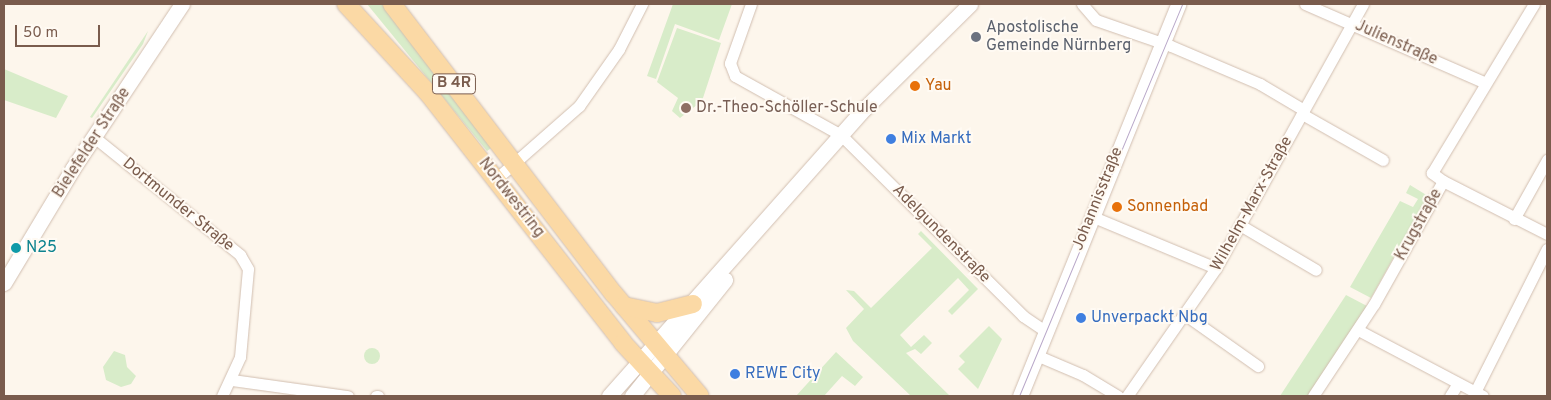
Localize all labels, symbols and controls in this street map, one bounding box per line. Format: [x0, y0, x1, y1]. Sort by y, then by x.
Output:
scale bar [18, 15, 102, 47]
street label: Julienstraße [1352, 16, 1440, 70]
place label: Apostolische Gemeinde Nürnberg [986, 18, 1131, 56]
text: 50 m [23, 24, 58, 43]
marker: Apostolische Gemeinde Nürnberg [970, 31, 982, 43]
road number: B 4R [432, 72, 476, 96]
place label: Yau [925, 76, 952, 96]
marker: Yau [909, 80, 921, 92]
street label: Bielefelder Straße [49, 84, 135, 202]
place label: Dr.-Theo-Schöller-Schule [696, 98, 878, 118]
marker: Dr.-Theo-Schöller-Schule [680, 102, 692, 114]
place label: Mix Markt [901, 129, 971, 149]
marker: Mix Markt [885, 133, 897, 145]
street label: Wilhelm-Marx-Straße [1207, 133, 1297, 275]
street label: Johannisstraße [1069, 145, 1127, 253]
street label: Dortmunder Straße [118, 154, 238, 256]
street label: Nordwestring [474, 154, 548, 242]
street label: Adelgundenstraße [888, 181, 994, 287]
street label: Krugstraße [1391, 186, 1447, 264]
place label: Sonnenbad [1127, 197, 1208, 217]
marker: Sonnenbad [1111, 201, 1123, 213]
place label: N25 [26, 238, 57, 258]
marker: N25 [10, 242, 22, 254]
place label: Unverpackt Nbg [1091, 308, 1208, 328]
marker: Unverpackt Nbg [1075, 312, 1087, 324]
place label: REWE City [745, 364, 820, 384]
marker: REWE City [729, 368, 741, 380]

